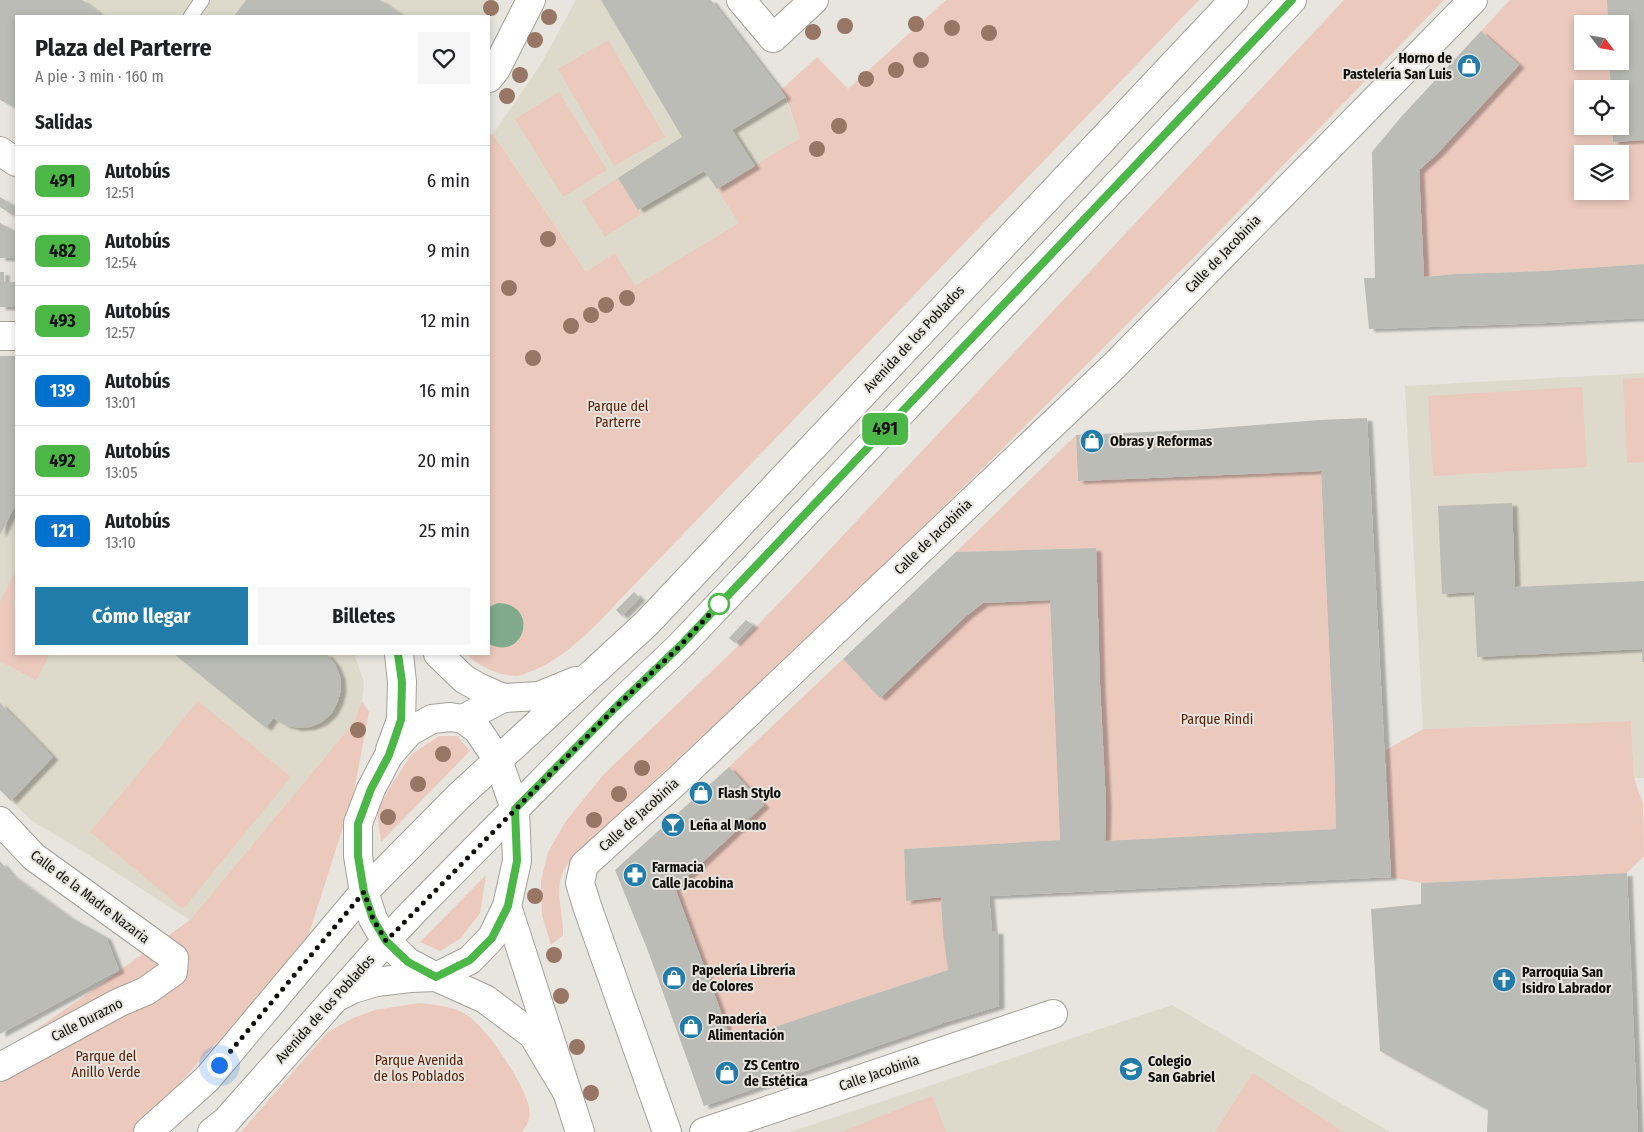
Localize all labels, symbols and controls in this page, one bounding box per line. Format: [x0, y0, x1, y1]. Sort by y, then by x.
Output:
north arrow [1574, 15, 1629, 70]
map controls [1574, 15, 1629, 200]
button: heart [418, 32, 470, 84]
text: Plaza del Parterre [35, 34, 212, 62]
place label: Horno de Pastelería San Luis [1343, 50, 1452, 83]
shop icon: Horno de Pastelería San Luis [1456, 53, 1482, 79]
text: A pie · 3 min · 160 m [35, 67, 164, 86]
button: locate [1574, 80, 1629, 135]
text: Salidas [35, 111, 92, 134]
button: layers [1574, 145, 1629, 200]
text: Autobús [105, 160, 170, 183]
text: 6 min [427, 169, 470, 192]
text: 491 [50, 170, 75, 192]
text: 12:51 [105, 183, 135, 202]
street label: Calle de Jacobinia [1182, 212, 1264, 296]
text: Autobús [105, 230, 170, 253]
text: 9 min [427, 239, 470, 262]
text: 482 [49, 240, 76, 262]
text: 12:54 [105, 253, 137, 272]
street label: Avenida de los Poblados [860, 282, 968, 396]
text: Autobús [105, 300, 170, 323]
text: 12 min [420, 309, 470, 332]
text: 493 [49, 310, 76, 332]
text: 12:57 [105, 323, 135, 342]
text: Autobús [105, 370, 170, 393]
text: 16 min [419, 379, 470, 402]
text: 139 [50, 380, 75, 402]
text: 13:01 [105, 393, 136, 412]
park label: Parque del Parterre [587, 398, 649, 431]
line badge: 491 [856, 413, 914, 445]
text: 491 [872, 418, 898, 440]
shop icon: Obras y Reformas [1079, 428, 1105, 454]
place label: Obras y Reformas [1110, 433, 1212, 450]
text: Autobús [105, 440, 170, 463]
text: 20 min [418, 449, 470, 472]
text: 492 [49, 450, 76, 472]
text: 13:05 [105, 463, 138, 482]
street label: Calle de Jacobinia [891, 496, 975, 578]
text: Autobús [105, 510, 170, 533]
text: 25 min [419, 519, 470, 542]
text: 121 [51, 520, 74, 542]
text: 13:10 [105, 533, 136, 552]
button: Cómo llegar [35, 587, 248, 645]
button: Billetes [258, 587, 470, 645]
unlabelled marker [708, 593, 730, 615]
park label: Parque Rindi [1181, 711, 1253, 728]
street label: Calle de Jacobinia [596, 775, 682, 855]
shop icon: Flash Stylo [688, 780, 714, 806]
place label: Flash Stylo [718, 785, 782, 802]
bar icon: Leña al Mono [660, 812, 686, 838]
place label: Leña al Mono [690, 817, 767, 834]
street label: Calle de la Madre Nazaria [27, 847, 153, 947]
place label: Farmacia Calle Jacobina [652, 859, 733, 892]
pharmacy icon: Farmacia Calle Jacobina [622, 862, 648, 888]
street label: Avenida de los Poblados [272, 951, 378, 1067]
place label: Papelería Librería de Colores [692, 962, 795, 995]
place label: Parroquia San Isidro Labrador [1522, 964, 1612, 997]
shop icon: Papelería Librería de Colores [661, 965, 687, 991]
church icon: Parroquia San Isidro Labrador [1491, 967, 1517, 993]
street label: Calle Durazno [48, 995, 126, 1045]
place label: Panadería Alimentación [707, 1011, 784, 1044]
shop icon: Panadería Alimentación [678, 1014, 704, 1040]
park label: Parque del Anillo Verde [72, 1048, 141, 1081]
street label: Calle Jacobinia [837, 1051, 921, 1095]
park label: Parque Avenida de los Poblados [373, 1052, 465, 1085]
your location [207, 1053, 232, 1078]
place label: Colegio San Gabriel [1148, 1053, 1215, 1086]
school or university icon: Colegio San Gabriel [1118, 1056, 1144, 1082]
place label: ZS Centro de Estética [744, 1057, 808, 1090]
shop icon: ZS Centro de Estética [714, 1060, 740, 1086]

